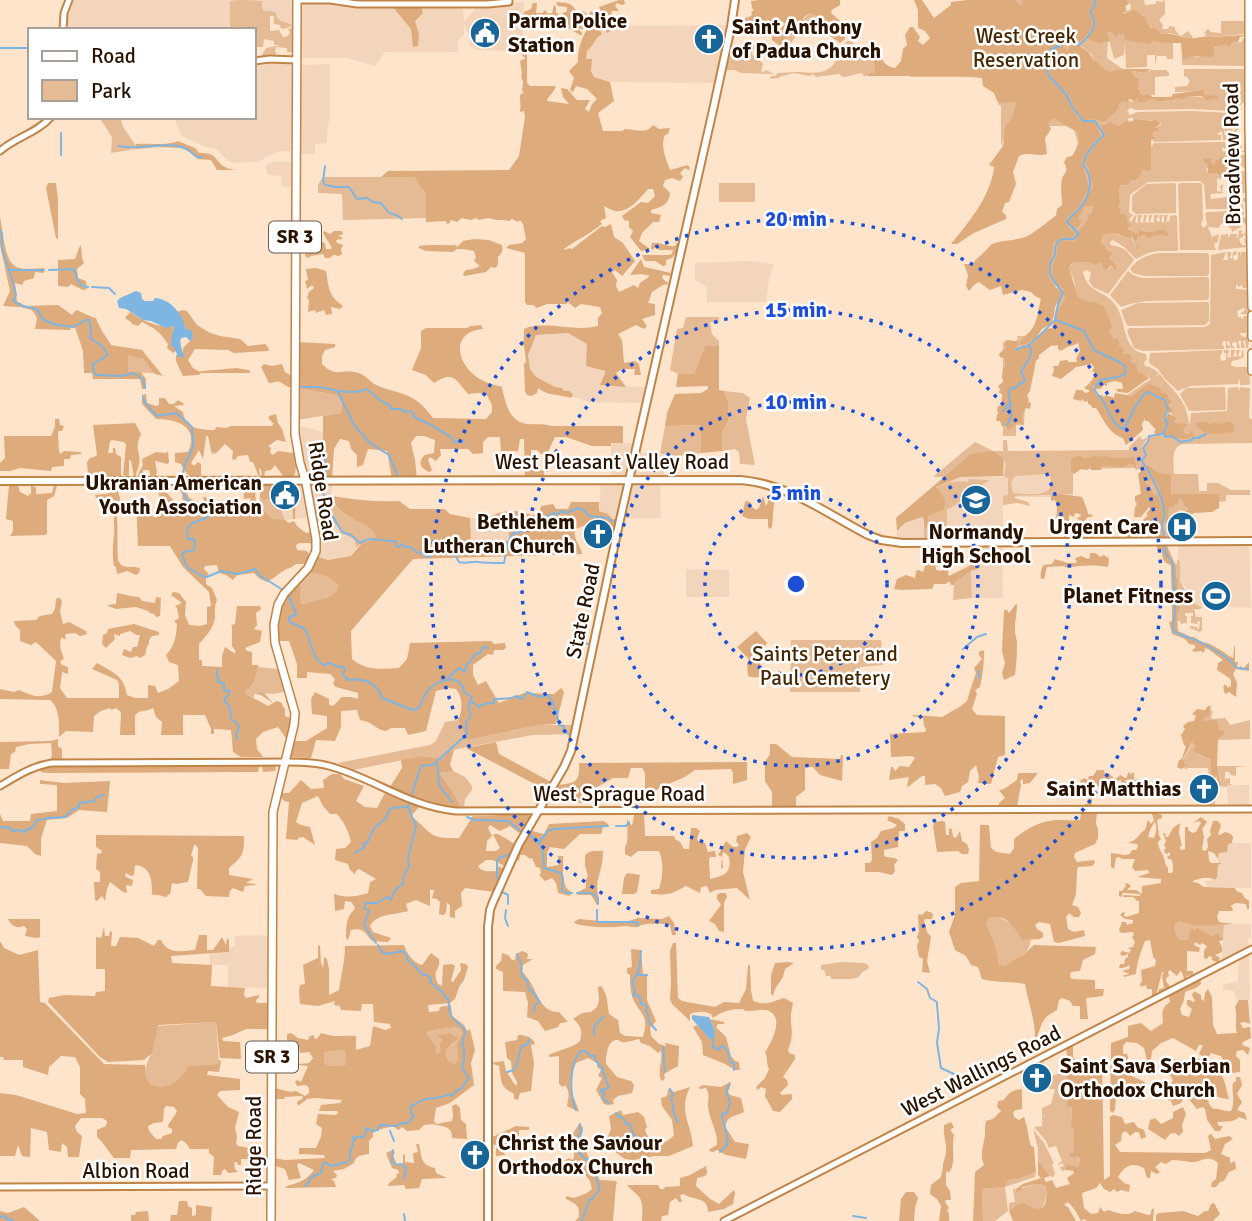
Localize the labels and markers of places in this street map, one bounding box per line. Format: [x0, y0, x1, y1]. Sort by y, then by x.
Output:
place label: Parma Police Station [508, 8, 627, 58]
place label: Saint Anthony of Padua Church [732, 14, 881, 64]
public building icon: Parma Police Station [468, 16, 502, 50]
church icon: Saint Anthony of Padua Church [692, 22, 726, 56]
place label: Ukranian American Youth Association [85, 470, 262, 520]
public building icon: Ukranian American Youth Association [268, 478, 302, 512]
school or university icon: Normandy High School [959, 483, 993, 517]
place label: Bethlehem Lutheran Church [423, 509, 575, 559]
hospital icon: Urgent Care [1165, 510, 1199, 544]
place label: Urgent Care [1049, 514, 1159, 540]
church icon: Bethlehem Lutheran Church [581, 517, 615, 551]
place label: Normandy High School [921, 519, 1031, 569]
centre of rings [784, 572, 808, 596]
sports icon: Planet Fitness [1199, 579, 1233, 613]
place label: Planet Fitness [1063, 583, 1193, 609]
church icon: Saint Matthias [1187, 772, 1221, 806]
place label: Saint Matthias [1047, 776, 1181, 802]
place label: Saint Sava Serbian Orthodox Church [1060, 1053, 1231, 1103]
church icon: Saint Sava Serbian Orthodox Church [1020, 1061, 1054, 1095]
place label: Christ the Saviour Orthodox Church [498, 1130, 663, 1180]
church icon: Christ the Saviour Orthodox Church [458, 1138, 492, 1172]

